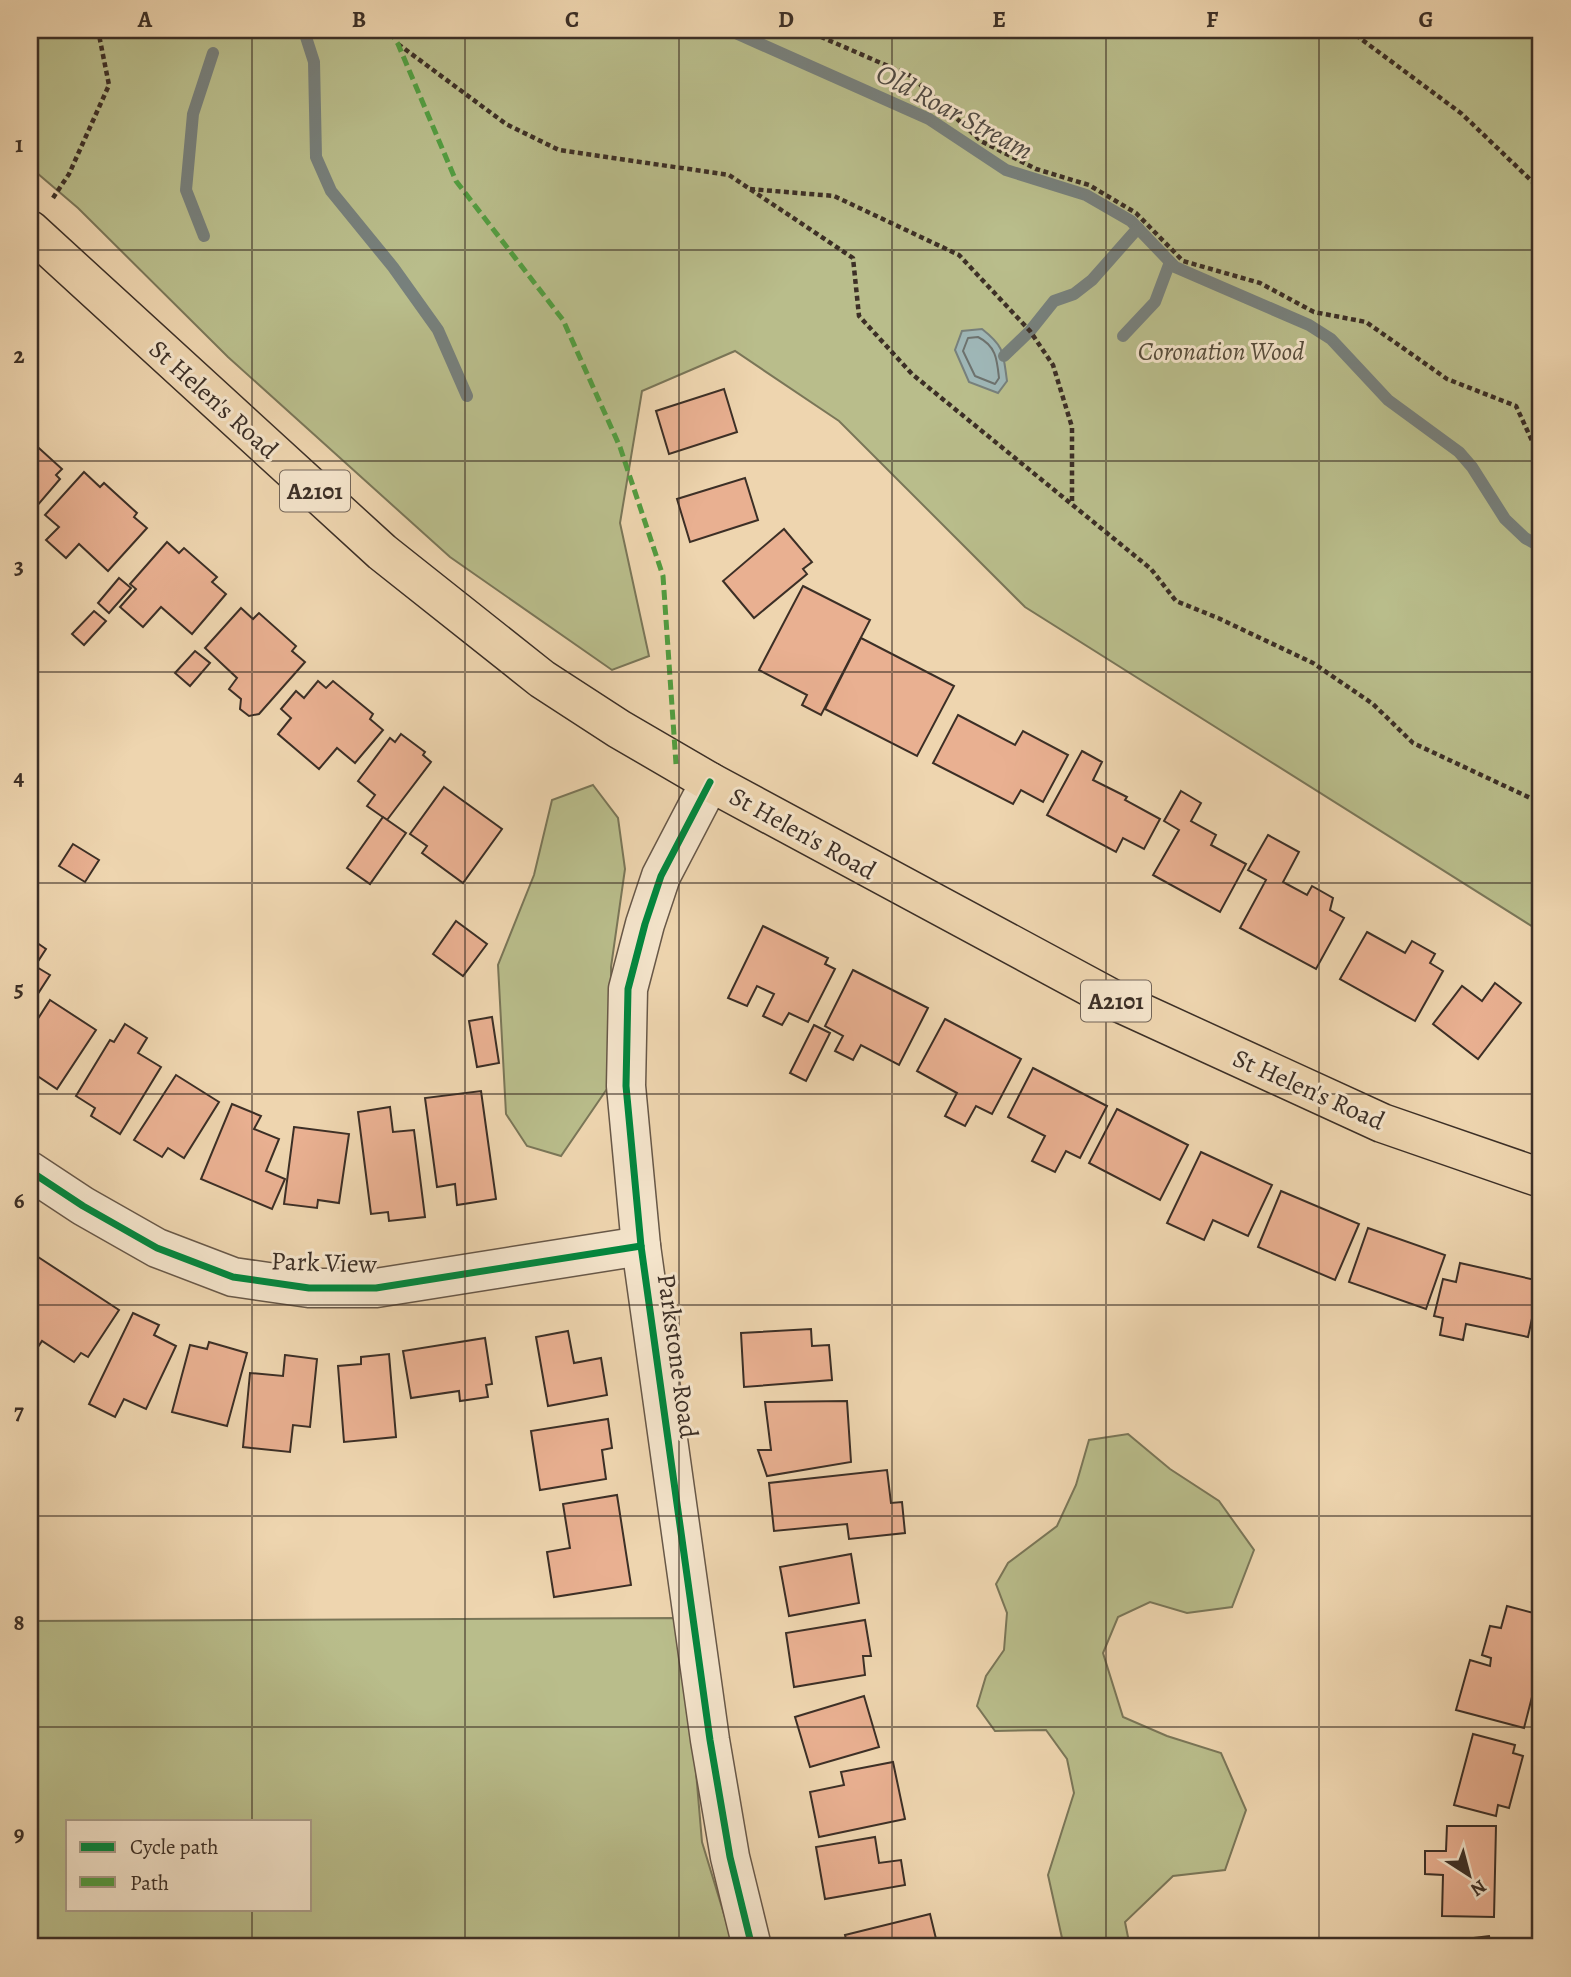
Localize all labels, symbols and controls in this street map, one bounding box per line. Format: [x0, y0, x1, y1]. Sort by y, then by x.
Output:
text: A [137, 4, 153, 35]
text: B [352, 4, 366, 35]
text: C [565, 4, 579, 35]
text: D [778, 4, 794, 35]
text: E [992, 4, 1006, 35]
text: F [1206, 4, 1219, 35]
text: G [1418, 4, 1434, 35]
water label: Old Roar Stream [869, 55, 1040, 169]
text: 1 [15, 129, 23, 160]
street label: St Helen's Road [141, 332, 286, 467]
park label: Coronation Wood [1138, 334, 1304, 369]
text: 2 [13, 340, 25, 371]
road number: A2101 [280, 470, 350, 512]
text: 3 [14, 551, 24, 582]
text: 4 [14, 762, 25, 793]
street label: St Helen's Road [723, 779, 882, 888]
text: 5 [14, 973, 24, 1004]
road number: A2101 [1081, 981, 1151, 1021]
street label: St Helen's Road [1227, 1040, 1390, 1139]
text: 6 [14, 1185, 25, 1216]
street label: Park View [270, 1243, 378, 1282]
street label: Parkstone Road [649, 1271, 706, 1441]
text: 7 [14, 1396, 24, 1427]
text: 8 [13, 1607, 25, 1638]
text: 9 [14, 1818, 24, 1849]
legend [66, 1820, 312, 1910]
text: Cycle path [130, 1833, 219, 1861]
north arrow [1434, 1840, 1504, 1910]
text: Path [130, 1869, 169, 1897]
text: N [1465, 1873, 1492, 1903]

